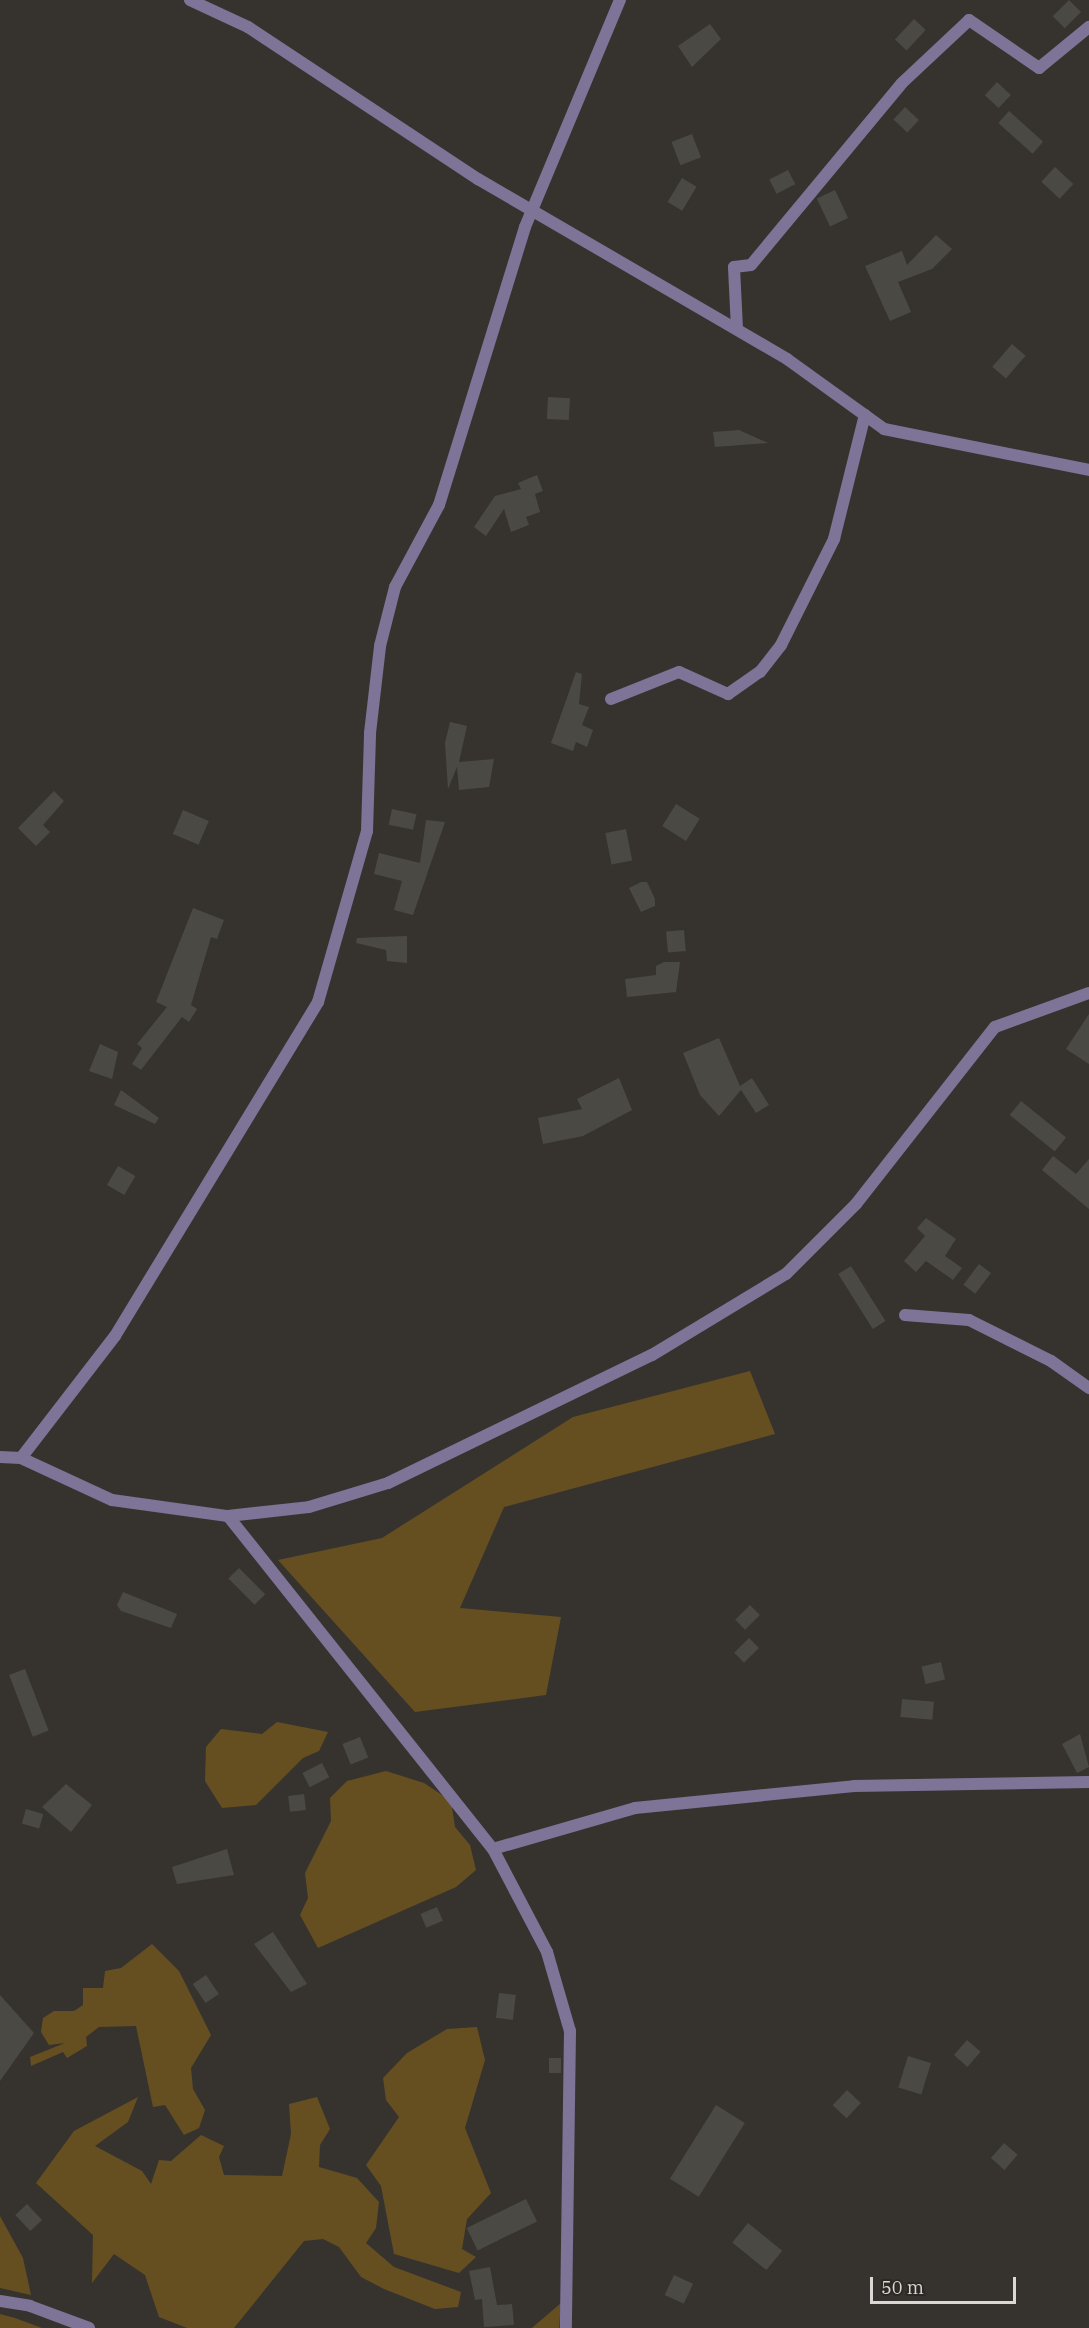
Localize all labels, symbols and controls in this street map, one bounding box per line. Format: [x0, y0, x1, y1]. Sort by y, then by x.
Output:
scale bar [873, 2265, 1018, 2303]
text: 50 m [881, 2276, 924, 2299]

